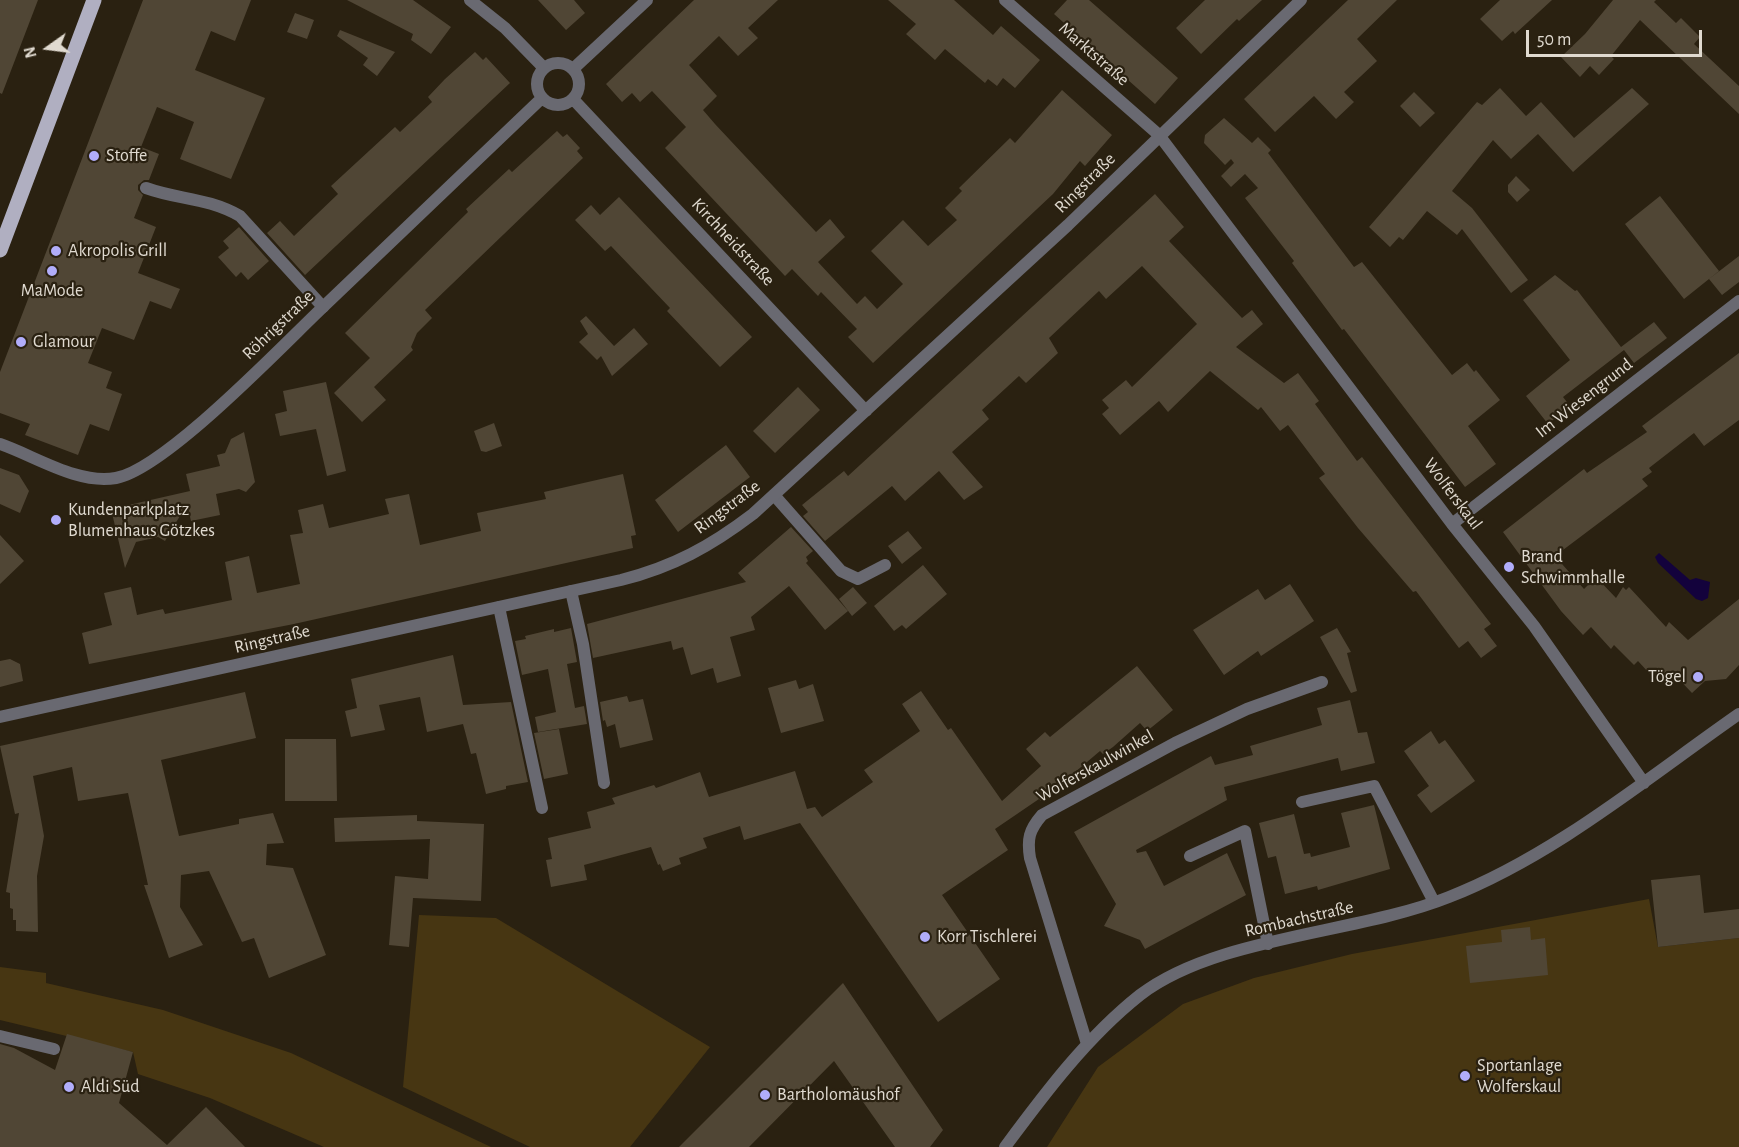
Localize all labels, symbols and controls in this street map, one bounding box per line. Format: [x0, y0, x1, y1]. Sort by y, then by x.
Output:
street label: Marktstraße [1054, 17, 1134, 91]
north arrow [18, 18, 78, 78]
scale bar [1529, 18, 1704, 56]
text: 50 m [1537, 31, 1571, 49]
text: N [21, 45, 40, 60]
place label: Stoffe [106, 145, 147, 167]
street label: Ringstraße [1050, 148, 1120, 218]
marker: Stoffe [87, 149, 101, 163]
street label: Kirchheidstraße [687, 194, 779, 290]
place label: Akropolis Grill [68, 240, 167, 262]
marker: Akropolis Grill [49, 244, 63, 258]
marker: MaMode [45, 264, 59, 278]
place label: MaMode [21, 280, 83, 302]
street label: Röhrigstraße [238, 286, 318, 364]
place label: Glamour [33, 331, 94, 353]
marker: Glamour [14, 335, 28, 349]
street label: Im Wiesengrund [1531, 353, 1637, 443]
street label: Wolferskaul [1419, 454, 1487, 534]
street label: Ringstraße [690, 475, 764, 539]
place label: Kundenparkplatz Blumenhaus Götzkes [68, 499, 215, 542]
marker: Kundenparkplatz Blumenhaus Götzkes [49, 513, 63, 527]
place label: Brand Schwimmhalle [1521, 546, 1625, 588]
marker: Brand Schwimmhalle [1502, 560, 1516, 574]
street label: Ringstraße [232, 620, 312, 658]
place label: Tögel [1648, 666, 1686, 688]
marker: Tögel [1691, 670, 1705, 684]
street label: Wolferskaulwinkel [1033, 725, 1157, 807]
street label: Rombachstraße [1243, 896, 1355, 942]
place label: Korr Tischlerei [937, 926, 1037, 948]
marker: Korr Tischlerei [918, 930, 932, 944]
place label: Sportanlage Wolferskaul [1477, 1055, 1562, 1098]
marker: Sportanlage Wolferskaul [1458, 1069, 1472, 1083]
place label: Aldi Süd [81, 1076, 139, 1098]
marker: Aldi Süd [62, 1080, 76, 1094]
place label: Bartholomäushof [777, 1084, 900, 1106]
marker: Bartholomäushof [758, 1088, 772, 1102]

